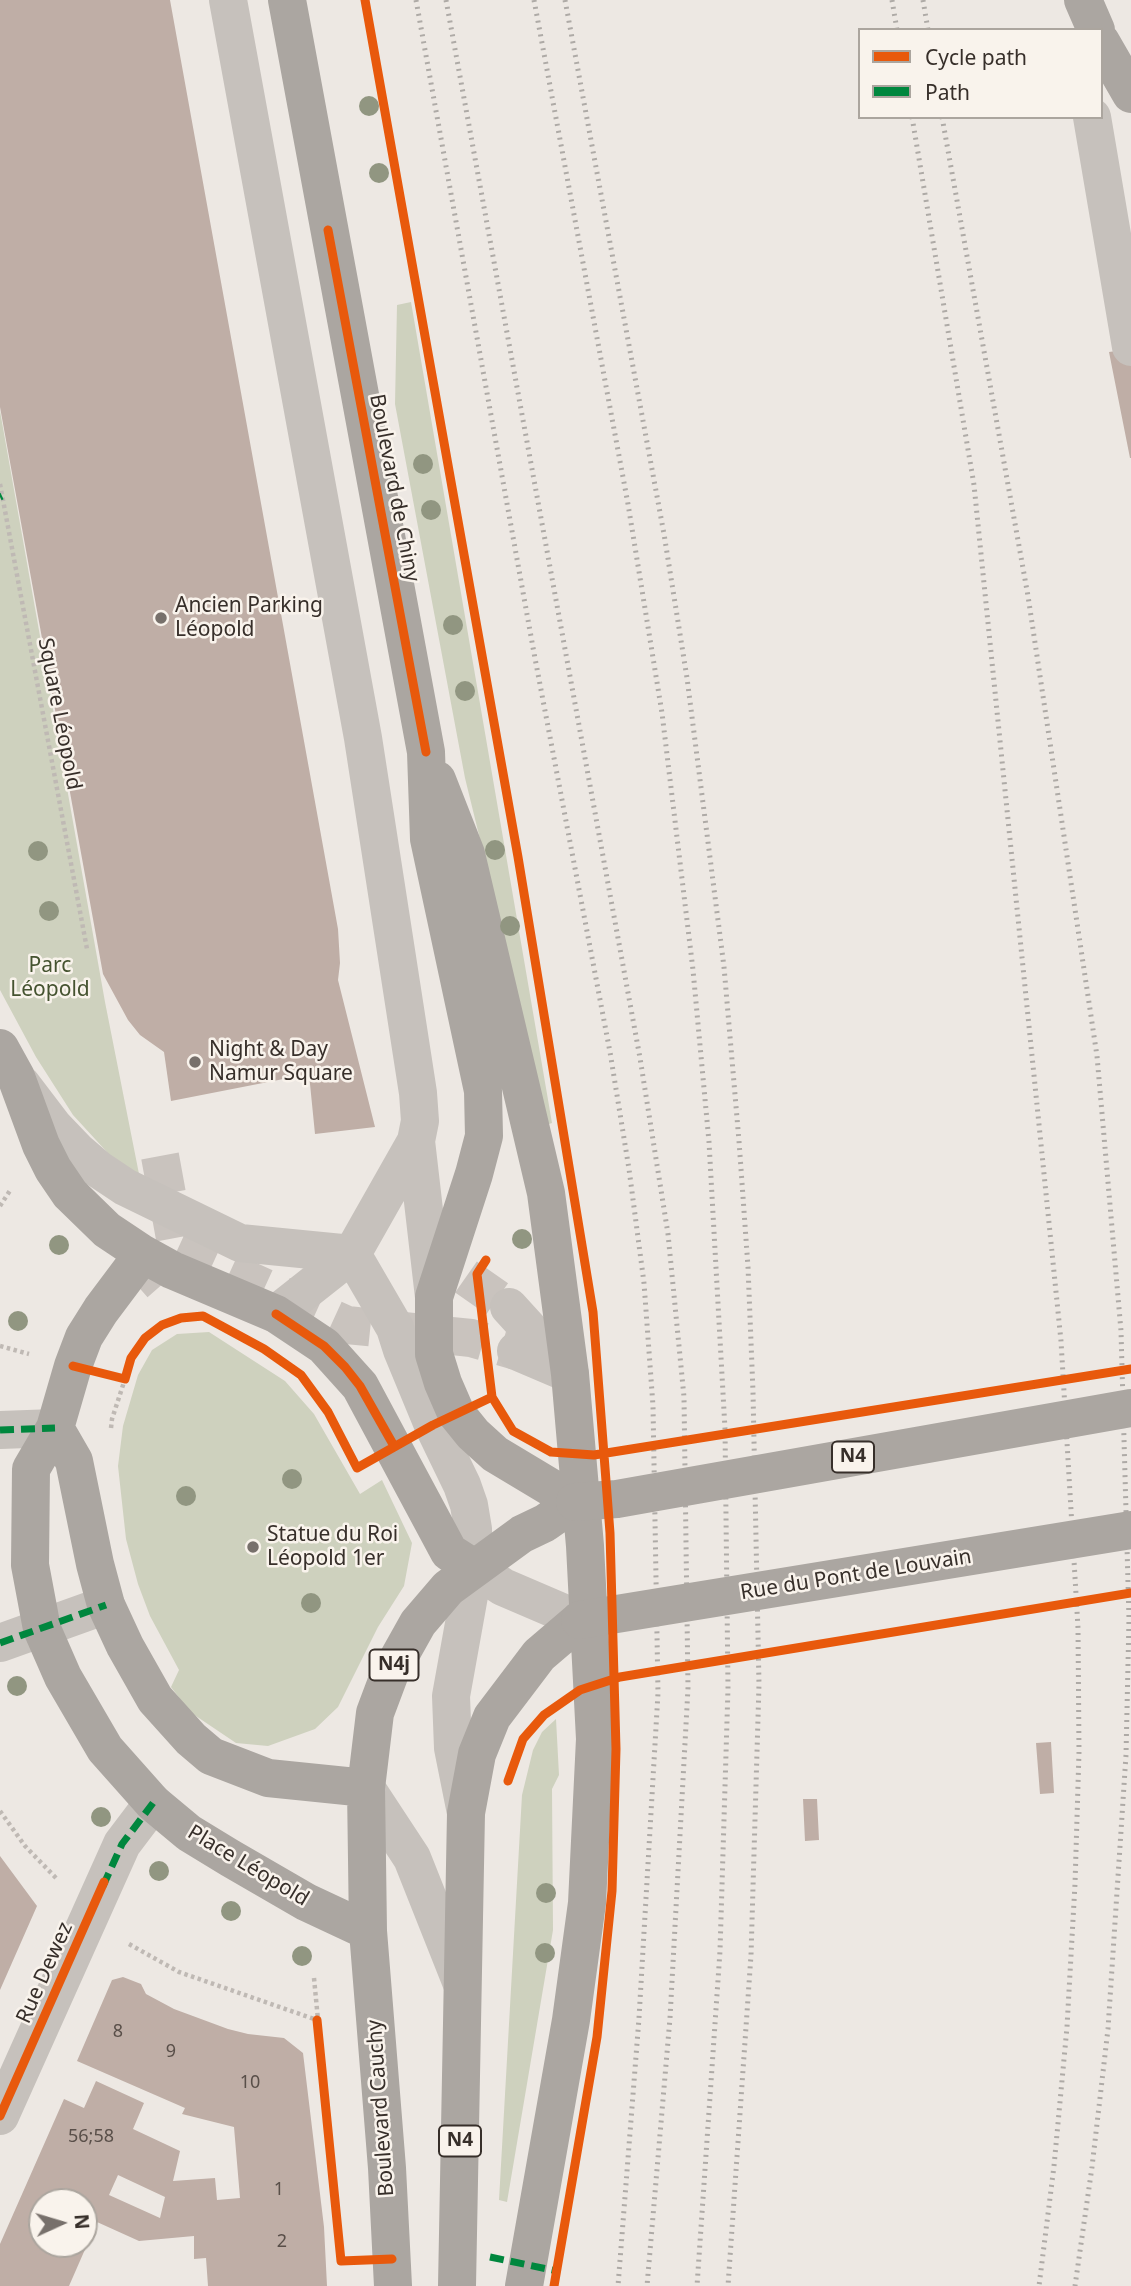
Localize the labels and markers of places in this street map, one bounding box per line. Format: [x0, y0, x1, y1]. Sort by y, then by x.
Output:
place label: Ancien Parking Léopold [175, 593, 323, 643]
marker: Ancien Parking Léopold [153, 610, 169, 626]
place label: Night & Day Namur Square [209, 1037, 353, 1087]
marker: Night & Day Namur Square [187, 1054, 203, 1070]
place label: Statue du Roi Léopold 1er [267, 1522, 398, 1572]
marker: Statue du Roi Léopold 1er [245, 1539, 261, 1555]

